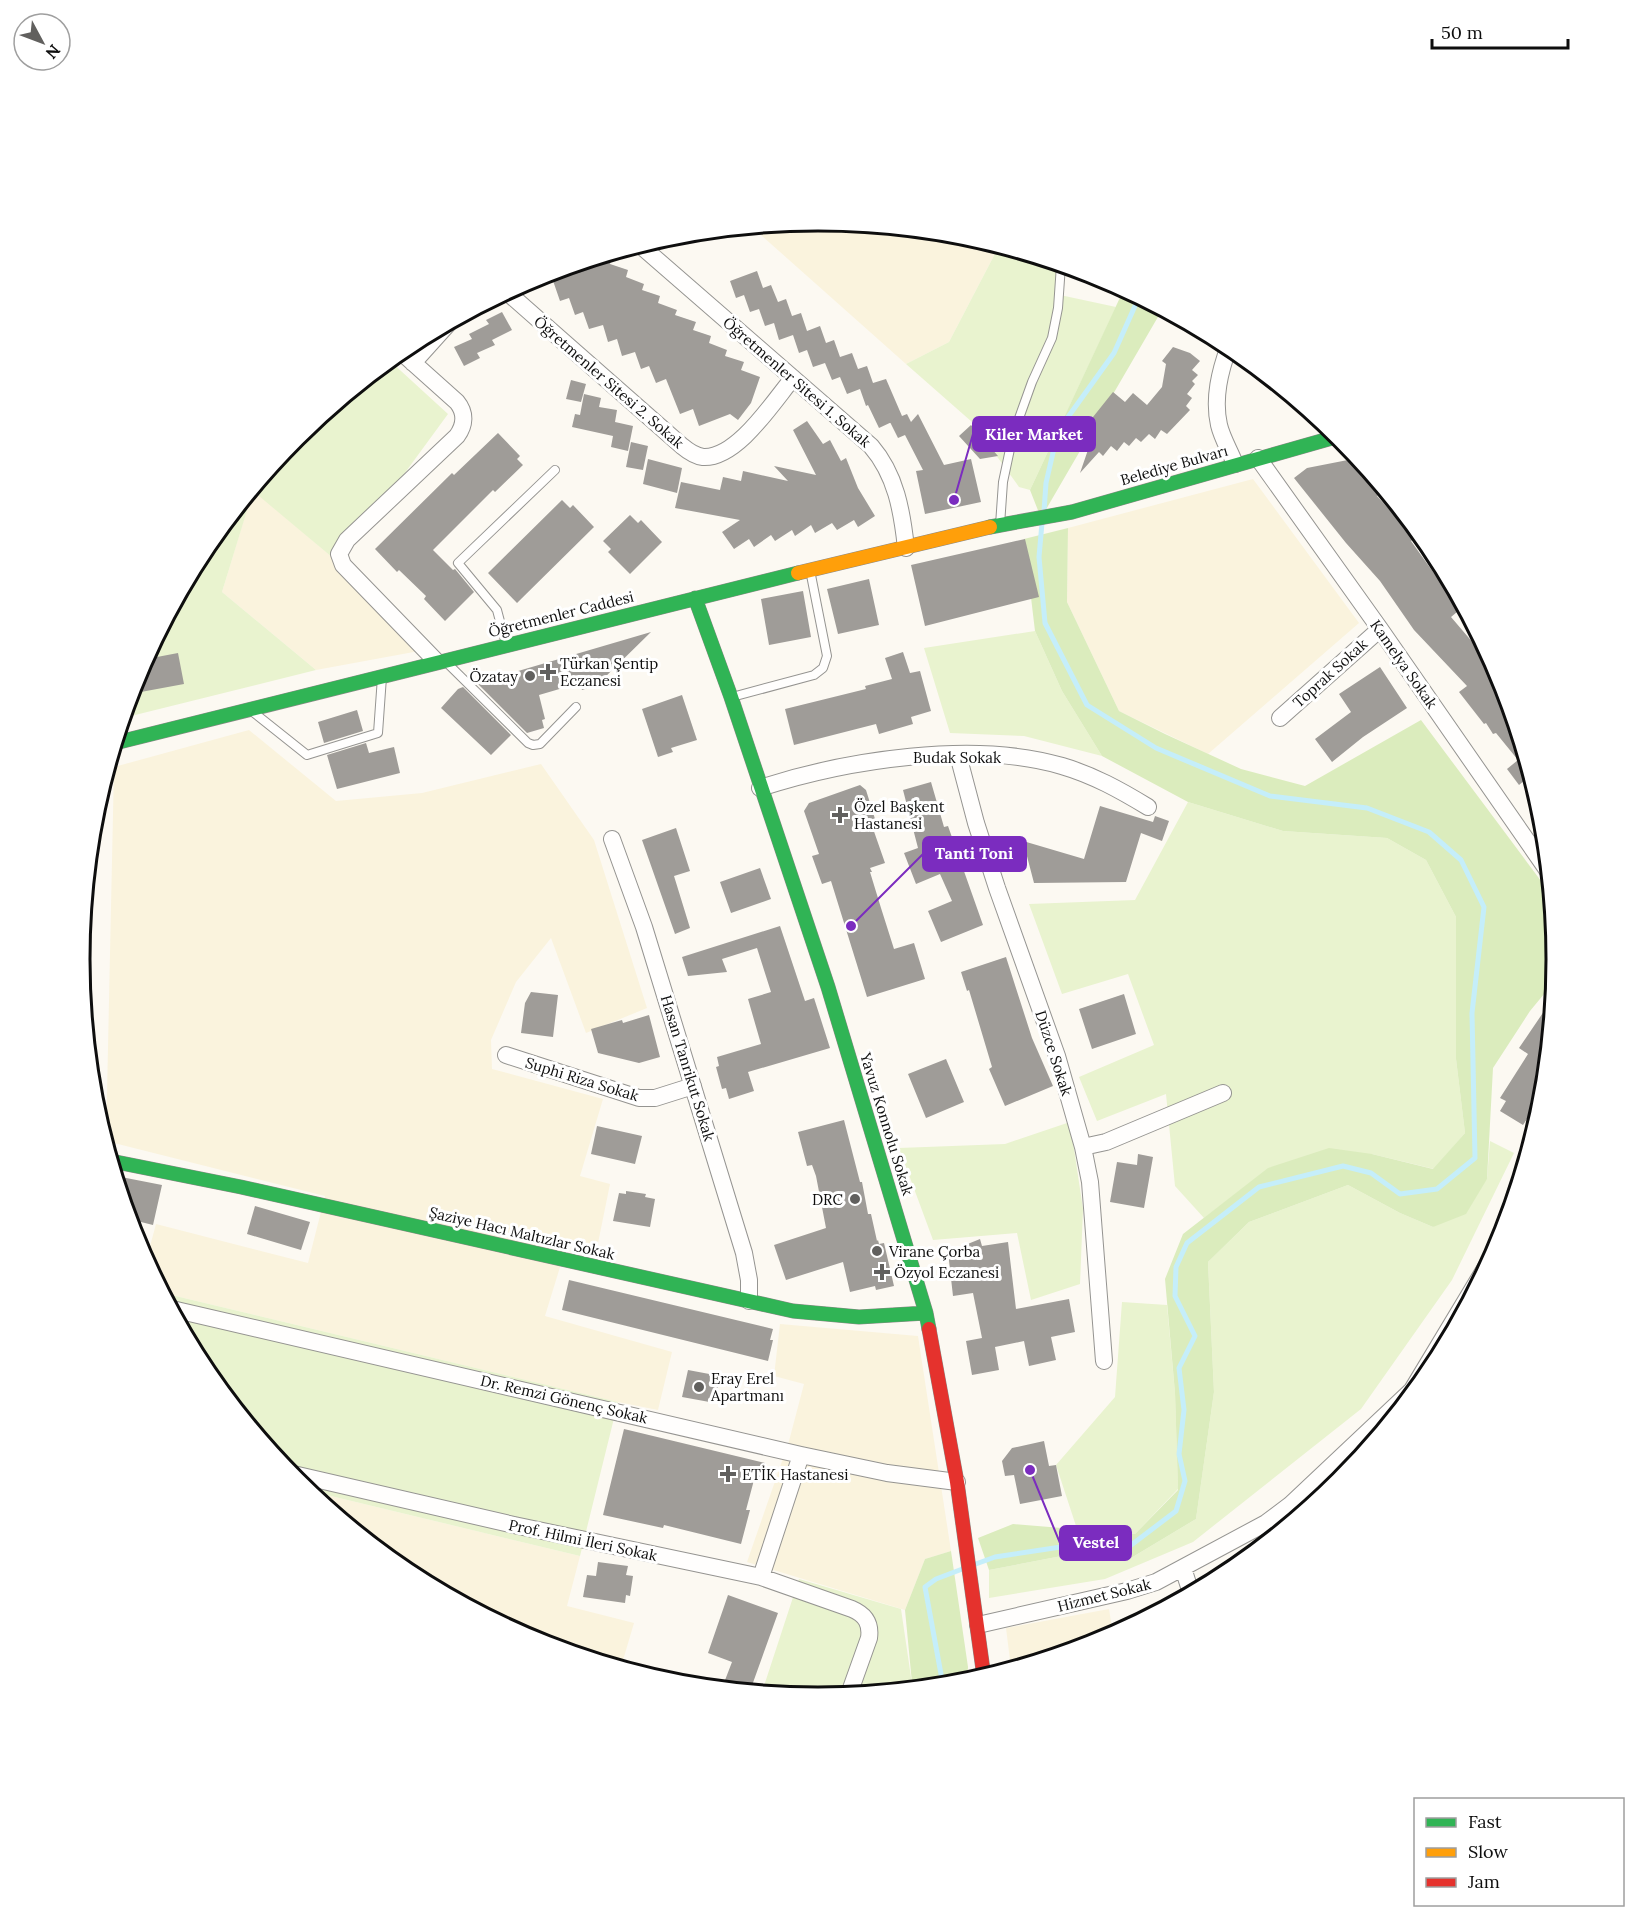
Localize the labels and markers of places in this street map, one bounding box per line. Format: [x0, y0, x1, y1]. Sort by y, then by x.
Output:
callout: Kiler Market [973, 417, 1095, 451]
place label: Türkan Şentip Eczanesi [560, 654, 658, 690]
marker: Türkan Şentip Eczanesi [541, 665, 555, 679]
place label: Özatay [469, 667, 518, 686]
marker: Özatay [523, 669, 537, 683]
place label: Özel Başkent Hastanesi [854, 797, 945, 833]
marker: Özel Başkent Hastanesi [831, 806, 849, 824]
callout: Tanti Toni [923, 837, 1026, 871]
place label: DRC [812, 1190, 844, 1209]
marker: DRC [848, 1192, 862, 1206]
place label: Virane Çorba [888, 1242, 981, 1261]
marker: Virane Çorba [870, 1244, 884, 1258]
place label: Özyol Eczanesi [894, 1263, 999, 1282]
marker: Özyol Eczanesi [875, 1265, 889, 1279]
place label: Eray Erel Apartmanı [710, 1369, 784, 1405]
marker: Eray Erel Apartmanı [692, 1380, 706, 1394]
marker: ETİK Hastanesi [719, 1465, 737, 1483]
place label: ETİK Hastanesi [742, 1465, 848, 1484]
callout: Vestel [1060, 1526, 1131, 1560]

